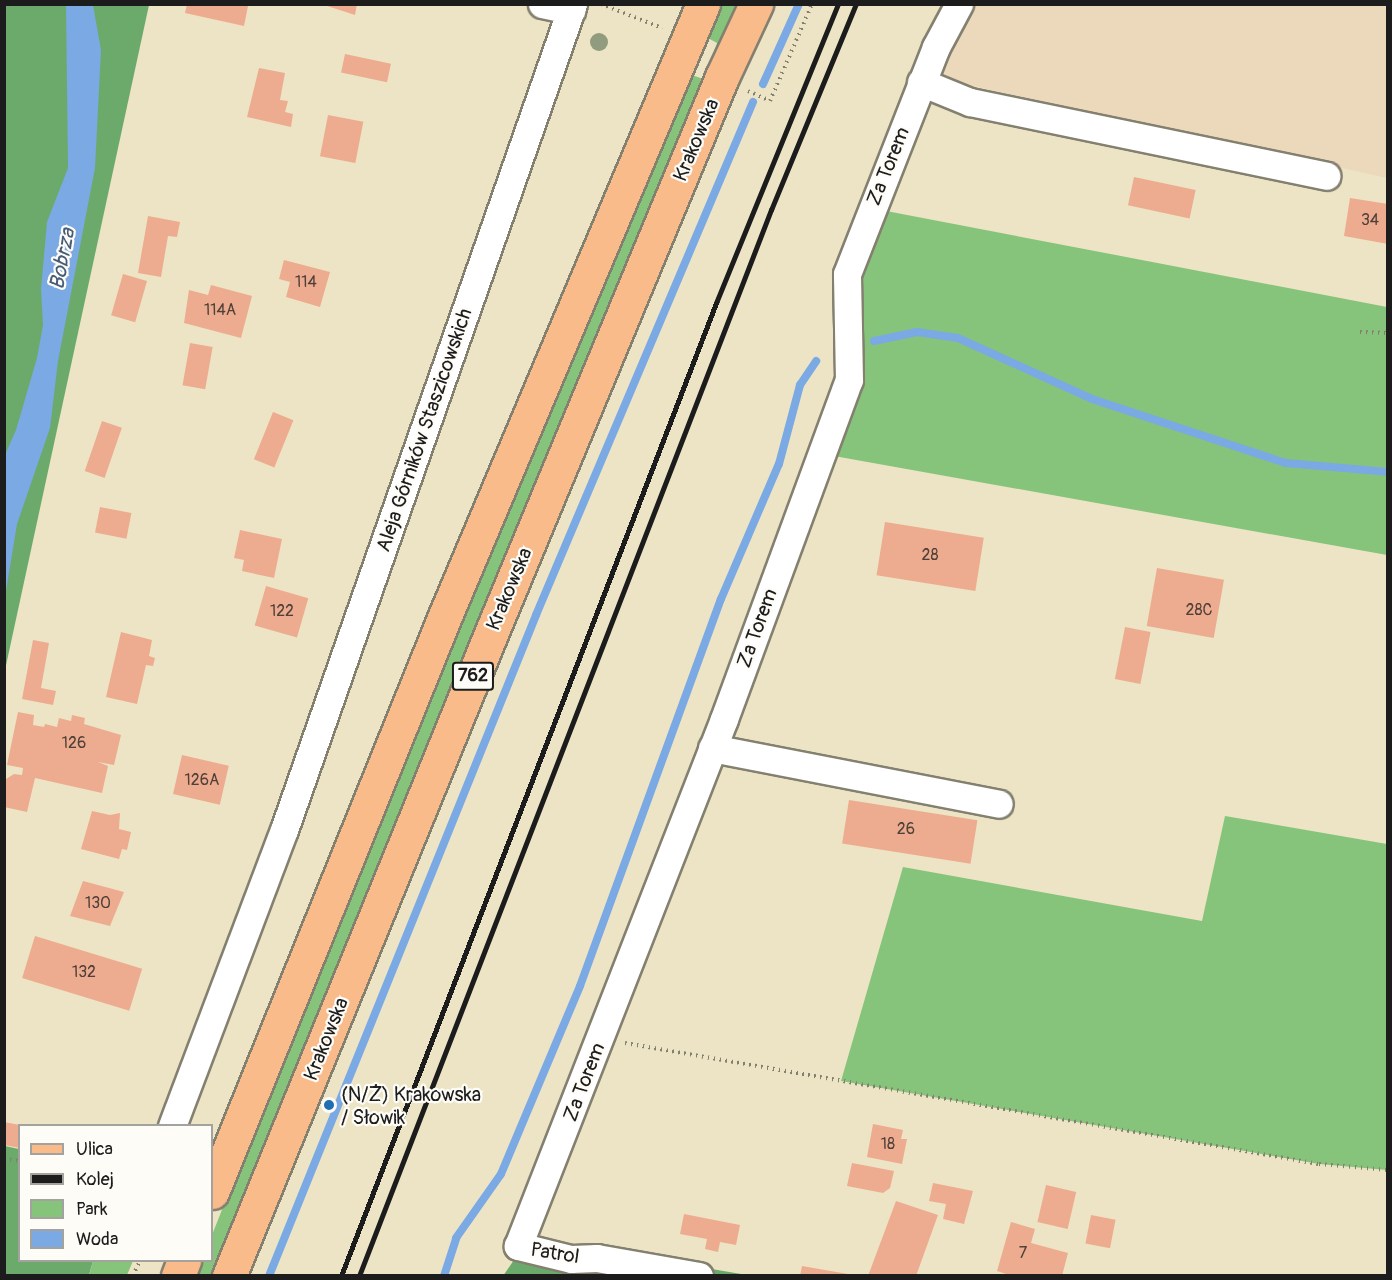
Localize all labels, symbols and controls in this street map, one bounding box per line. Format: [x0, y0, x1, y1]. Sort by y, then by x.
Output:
street label: Krakowska [668, 95, 724, 185]
street label: Za Torem [861, 123, 915, 209]
house number: 34 [1361, 210, 1379, 230]
water label: Bobrza [45, 226, 81, 292]
house number: 114 [295, 272, 317, 292]
house number: 114A [204, 300, 236, 320]
street label: Aleja Górników Staszicowskich [371, 305, 477, 555]
street label: Krakowska [481, 544, 537, 634]
house number: 28 [921, 545, 939, 565]
street label: Za Torem [732, 585, 782, 671]
house number: 28C [1186, 600, 1212, 620]
house number: 122 [270, 601, 294, 621]
road number: 762 [450, 661, 496, 691]
house number: 126 [62, 733, 86, 753]
house number: 126A [185, 770, 219, 790]
house number: 26 [897, 819, 915, 839]
house number: 130 [85, 893, 111, 913]
house number: 132 [72, 962, 96, 982]
street label: Krakowska [298, 994, 354, 1084]
street label: Za Torem [558, 1039, 610, 1125]
place label: (N/Ż) Krakowska / Słowik [341, 1082, 481, 1129]
marker: (N/Ż) Krakowska / Słowik [322, 1098, 336, 1112]
legend [18, 1124, 213, 1262]
house number: 18 [881, 1134, 895, 1154]
text: Ulica [76, 1138, 113, 1161]
text: Kolej [76, 1168, 114, 1191]
text: Park [76, 1198, 108, 1221]
text: Woda [76, 1228, 118, 1251]
street label: Patrol [529, 1237, 581, 1269]
house number: 7 [1019, 1243, 1027, 1263]

